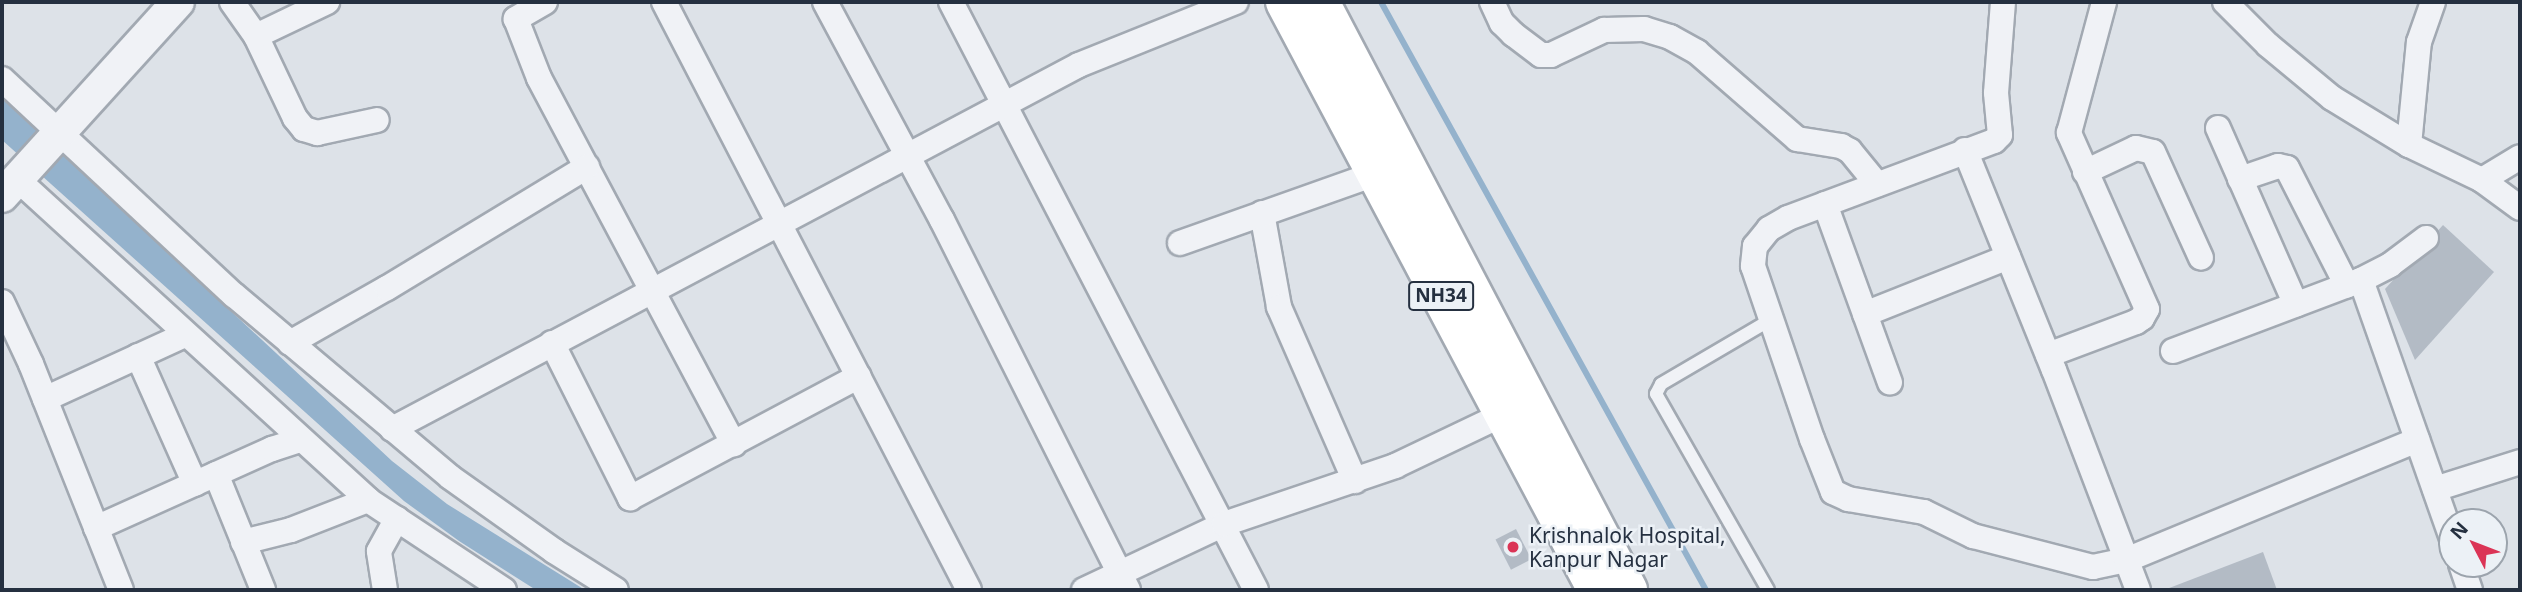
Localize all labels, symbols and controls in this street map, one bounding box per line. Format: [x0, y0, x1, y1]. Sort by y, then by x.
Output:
road number: NH34 [1408, 280, 1474, 312]
north arrow [2438, 508, 2508, 578]
text: N [2444, 516, 2474, 545]
place label: Krishnalok Hospital, Kanpur Nagar [1529, 522, 1726, 572]
marker: Krishnalok Hospital, Kanpur Nagar [1503, 537, 1523, 557]

